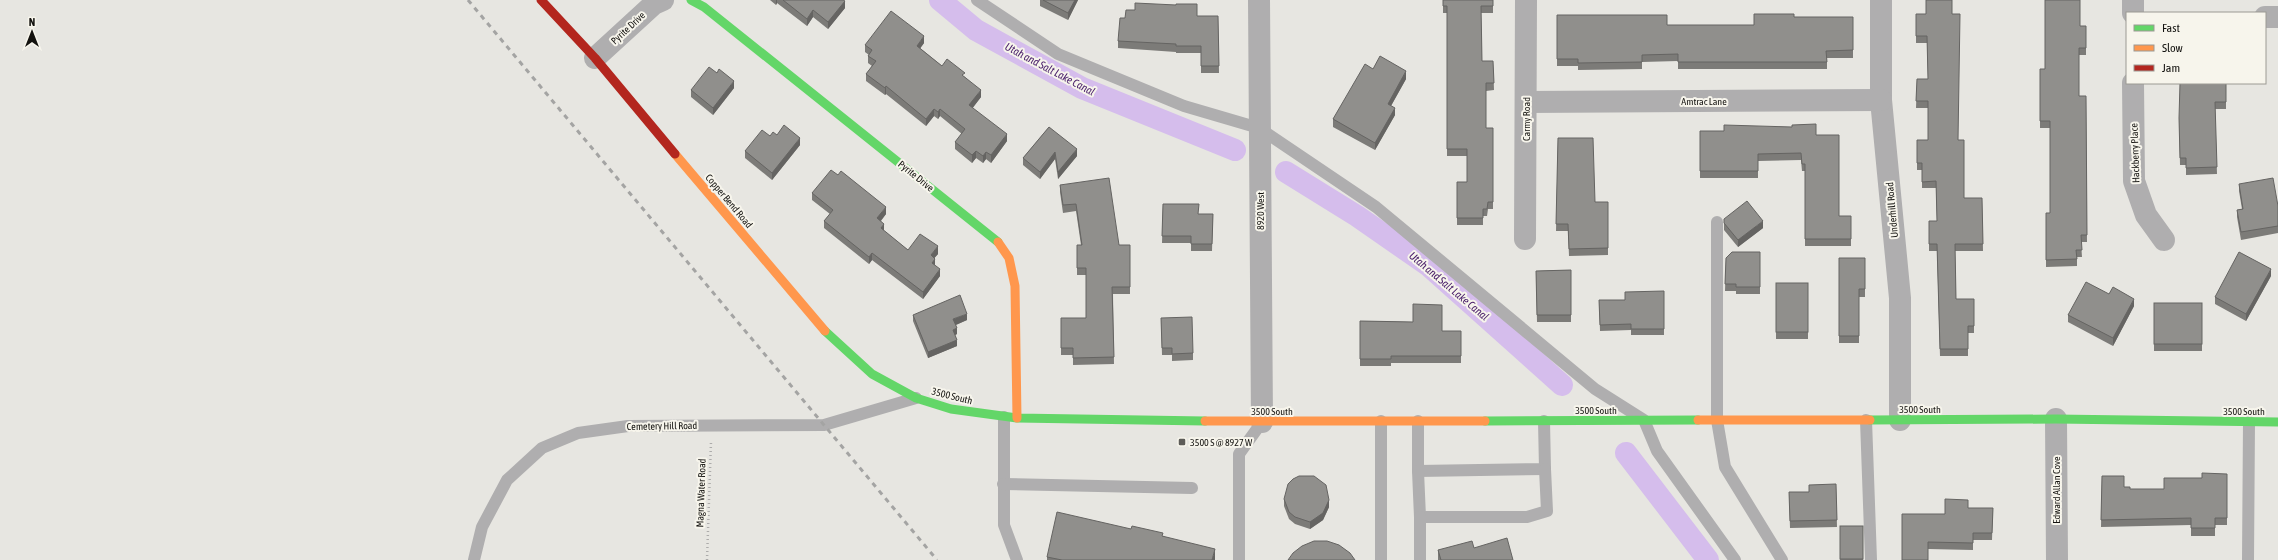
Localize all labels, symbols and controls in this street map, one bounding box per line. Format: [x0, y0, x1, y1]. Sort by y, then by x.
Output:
street label: Pyrite Drive [609, 9, 648, 46]
north arrow [12, 12, 52, 52]
legend [2126, 12, 2266, 84]
text: N [29, 16, 35, 28]
text: Fast [2162, 21, 2180, 35]
water label: Utah and Salt Lake Canal [1003, 40, 1097, 98]
text: Slow [2162, 41, 2183, 55]
text: Jam [2162, 61, 2180, 75]
street label: Amtrac Lane [1681, 96, 1727, 107]
street label: Carmy Road [1521, 97, 1532, 141]
street label: Hackberry Place [2128, 123, 2142, 183]
street label: Pyrite Drive [896, 158, 936, 194]
street label: Copper Bend Road [703, 172, 755, 230]
street label: Underhill Road [1884, 181, 1900, 238]
street label: 8920 West [1255, 192, 1266, 230]
water label: Utah and Salt Lake Canal [1407, 249, 1491, 323]
street label: 3500 South [930, 386, 974, 406]
street label: 3500 South [1899, 404, 1941, 415]
street label: 3500 South [1575, 405, 1617, 416]
street label: 3500 South [1251, 406, 1293, 417]
street label: 3500 South [2223, 406, 2265, 417]
street label: Cemetery Hill Road [627, 420, 698, 432]
marker: 3500 S @ 8927 W [1177, 437, 1187, 447]
place label: 3500 S @ 8927 W [1190, 437, 1253, 448]
street label: Edward Allan Cove [2051, 456, 2062, 524]
street label: Magna Water Road [694, 458, 708, 528]

